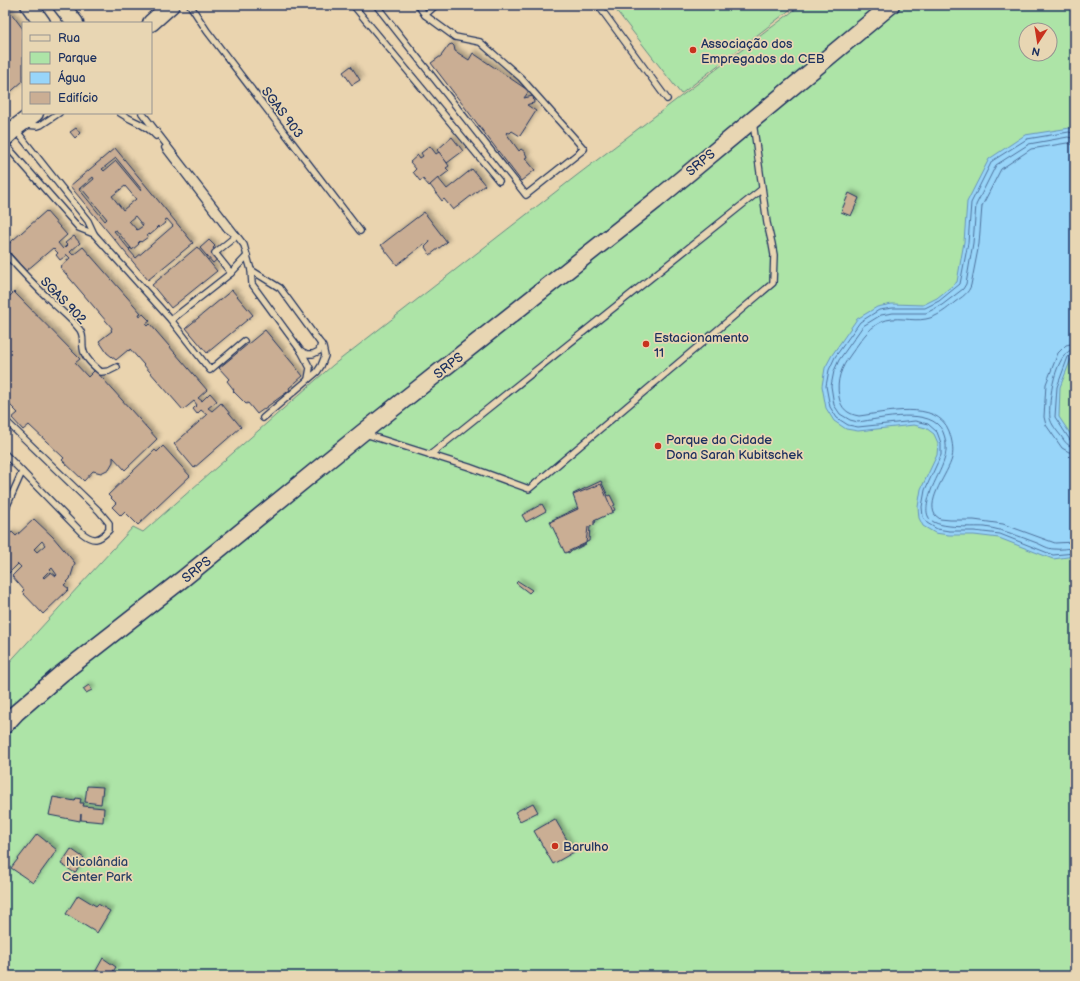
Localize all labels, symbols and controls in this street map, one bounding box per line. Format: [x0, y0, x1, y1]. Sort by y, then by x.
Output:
legend [22, 22, 152, 114]
north arrow [1018, 22, 1058, 62]
text: Rua [58, 31, 80, 46]
place label: Associação dos Empregados da CEB [701, 36, 825, 67]
text: N [1031, 44, 1041, 59]
marker: Associação dos Empregados da CEB [688, 45, 698, 55]
text: Parque [58, 51, 97, 66]
text: Água [58, 69, 86, 86]
street label: SGAS 903 [258, 84, 307, 141]
text: Edifício [58, 91, 98, 106]
street label: SRPS [683, 146, 719, 180]
street label: SGAS 902 [37, 274, 90, 328]
place label: Estacionamento 11 [654, 330, 749, 361]
marker: Estacionamento 11 [641, 339, 651, 349]
street label: SRPS [431, 349, 467, 382]
place label: Parque da Cidade Dona Sarah Kubitschek [666, 432, 803, 463]
marker: Parque da Cidade Dona Sarah Kubitschek [653, 441, 663, 451]
street label: SRPS [179, 553, 215, 586]
place label: Barulho [563, 839, 609, 855]
marker: Barulho [550, 841, 560, 851]
park label: Nicolândia Center Park [62, 854, 133, 885]

